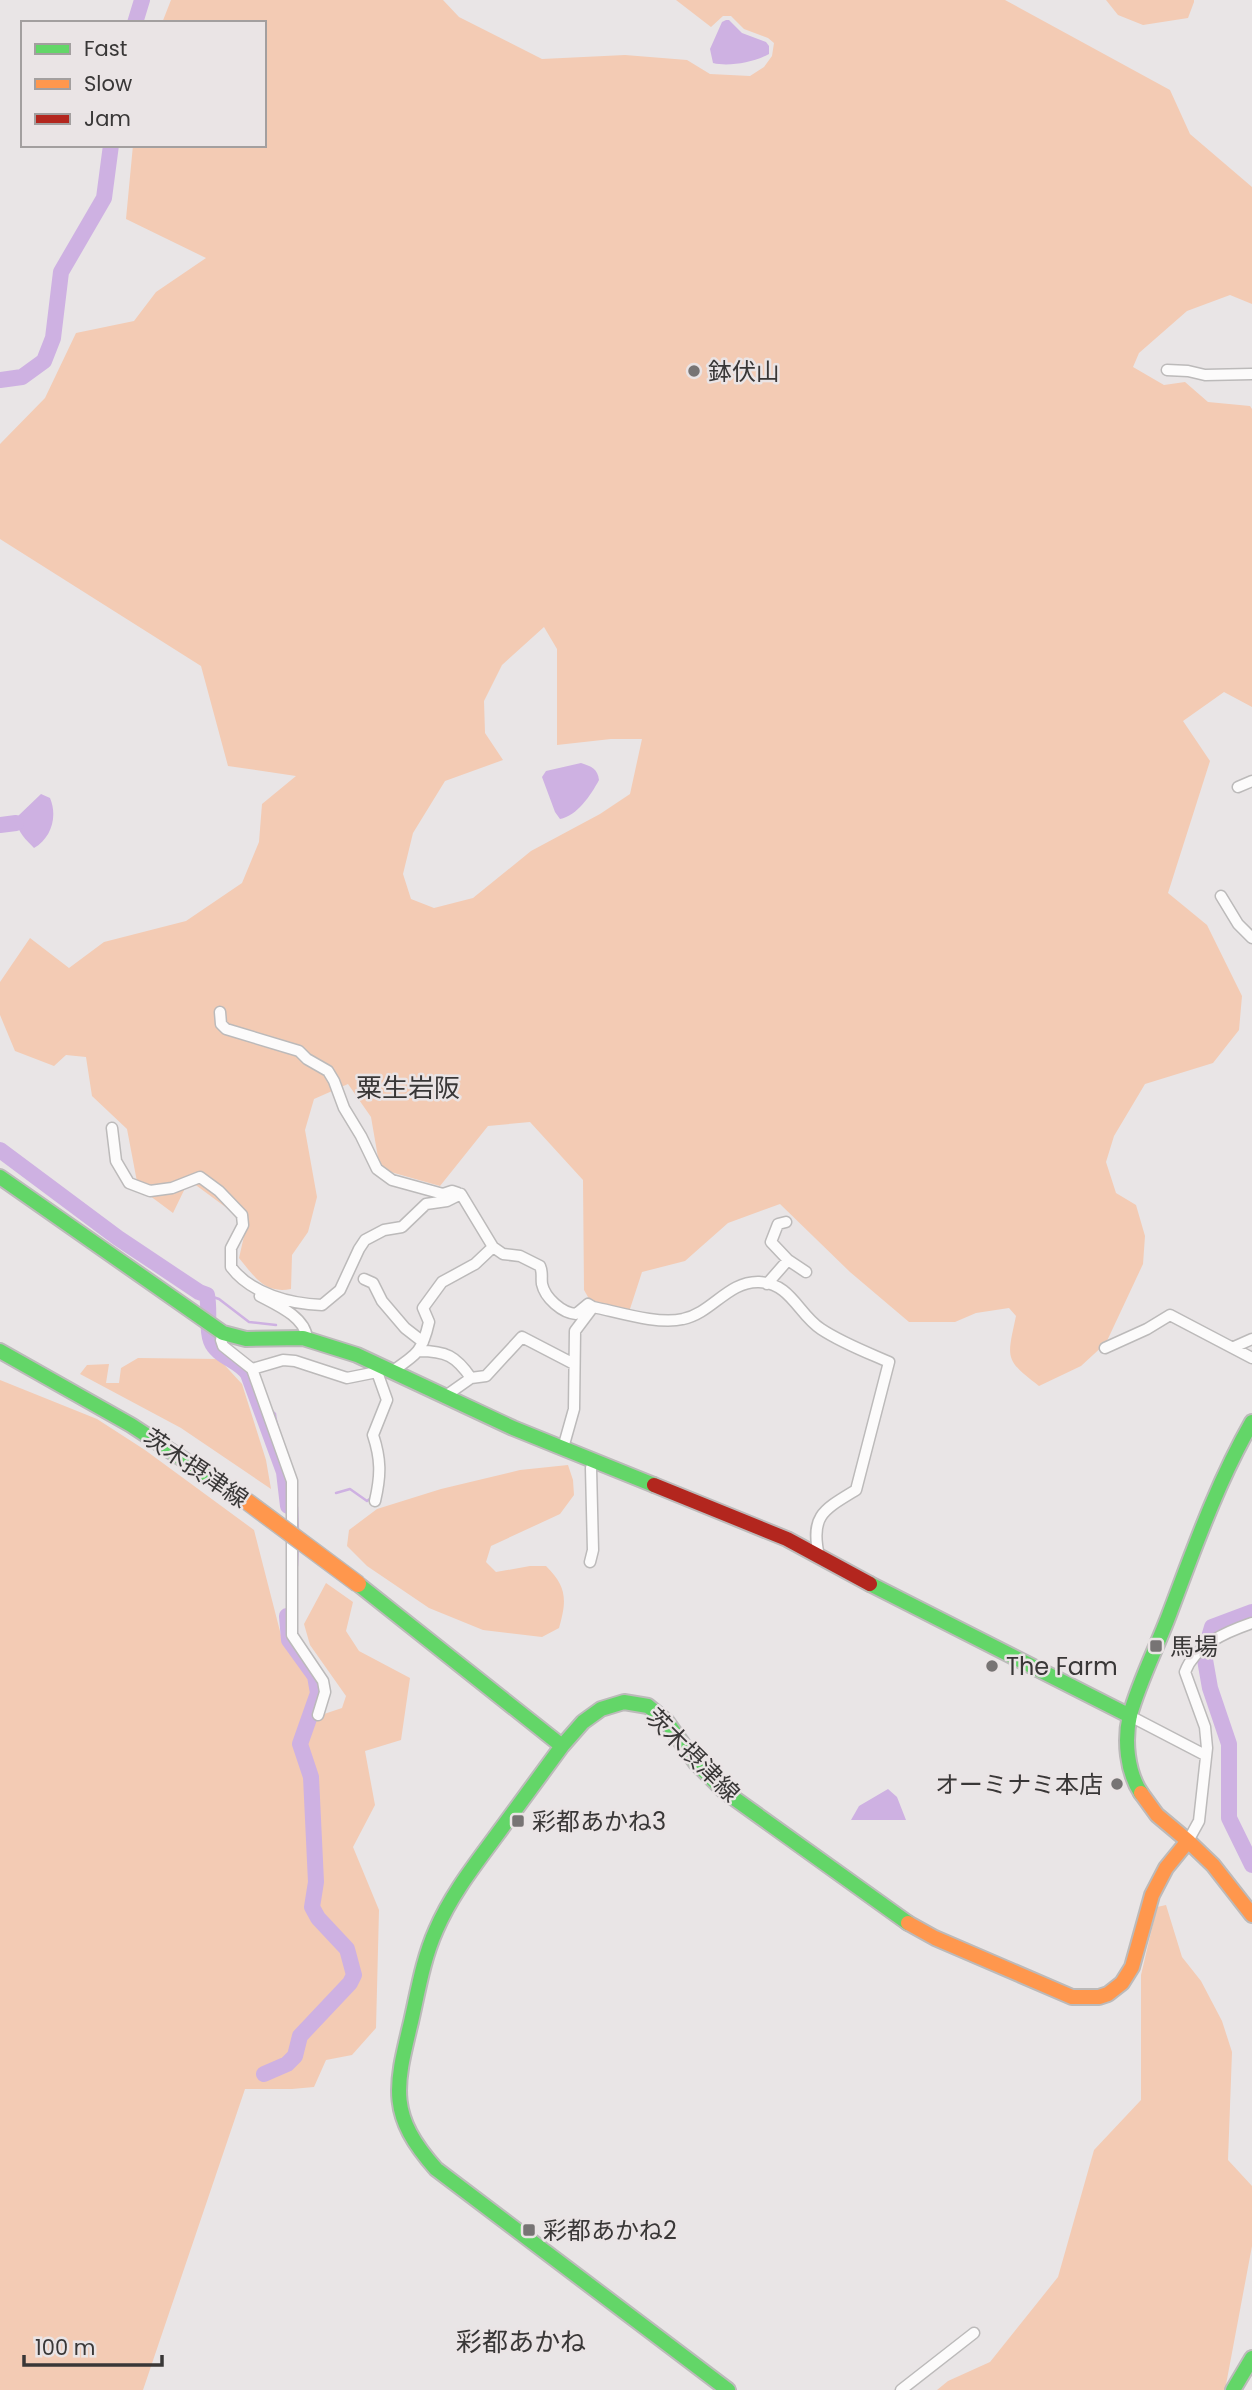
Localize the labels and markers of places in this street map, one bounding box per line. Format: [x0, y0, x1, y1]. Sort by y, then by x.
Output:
place label: 鉢伏山 [708, 355, 780, 388]
marker: 鉢伏山 [686, 363, 702, 379]
place label: 馬場 [1170, 1630, 1218, 1663]
marker: 馬場 [1148, 1638, 1164, 1654]
place label: The Farm [1006, 1650, 1118, 1683]
marker: The Farm [984, 1658, 1000, 1674]
place label: オーミナミ本店 [935, 1768, 1103, 1801]
marker: オーミナミ本店 [1109, 1776, 1125, 1792]
place label: 彩都あかね3 [532, 1805, 666, 1838]
marker: 彩都あかね3 [510, 1813, 526, 1829]
place label: 彩都あかね2 [543, 2214, 677, 2247]
marker: 彩都あかね2 [521, 2222, 537, 2238]

